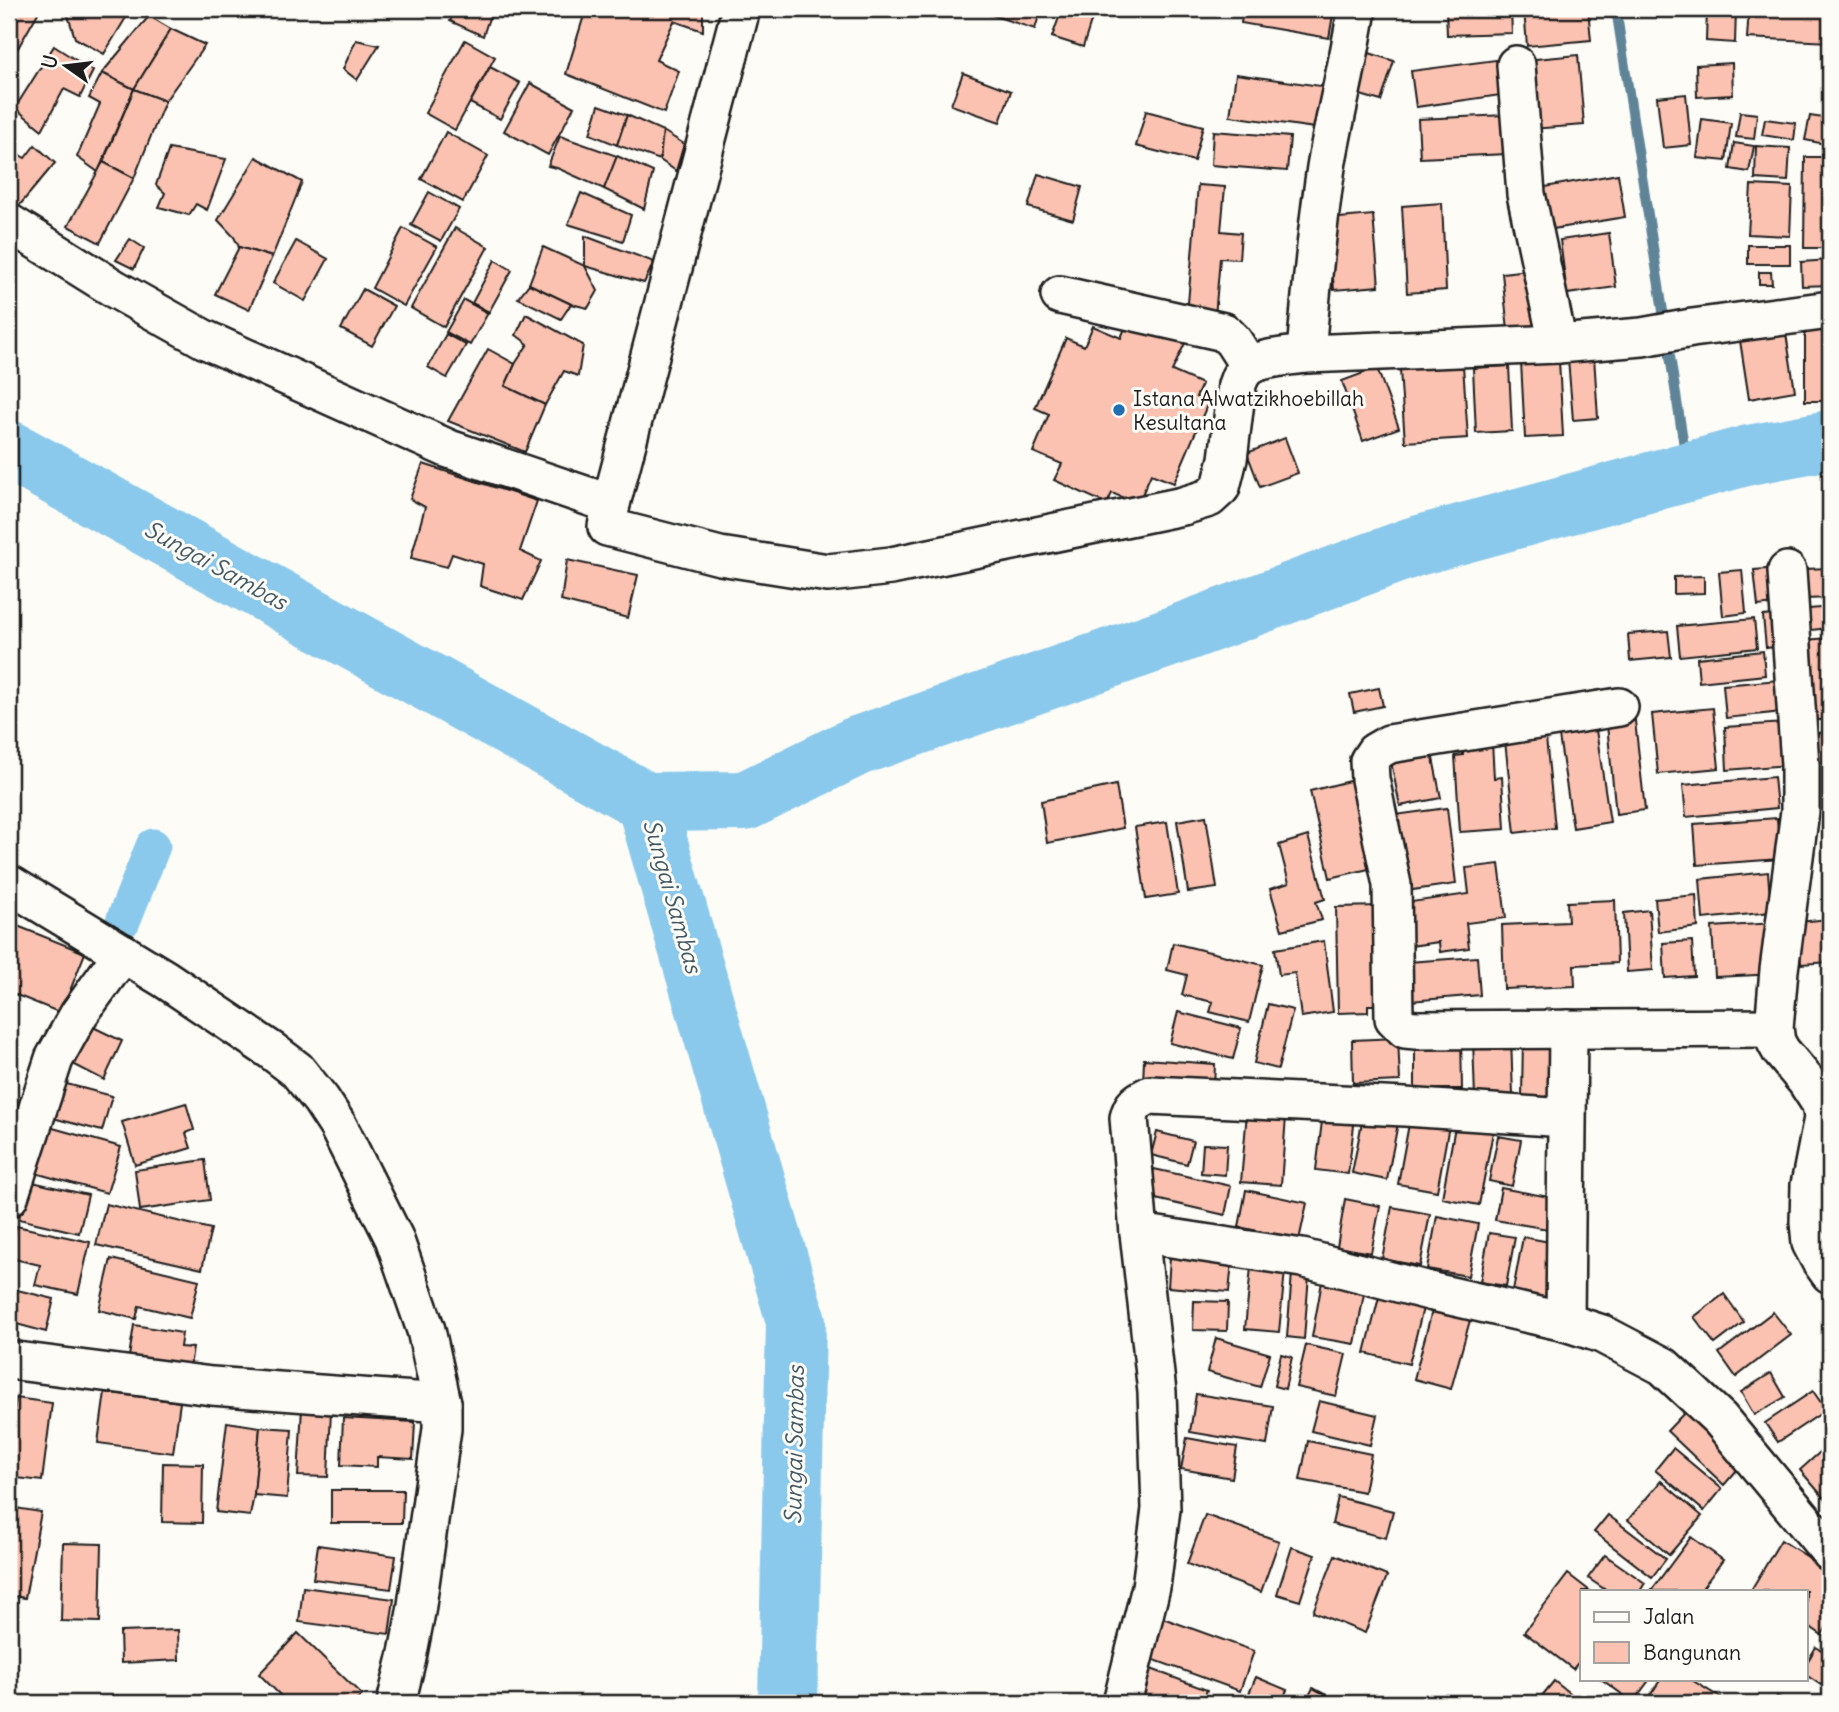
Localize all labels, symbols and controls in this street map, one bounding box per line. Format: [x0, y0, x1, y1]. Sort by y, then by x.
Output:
north arrow [32, 32, 102, 102]
text: U [36, 53, 63, 71]
place label: Istana Alwatzikhoebillah Kesultana [1133, 385, 1364, 436]
marker: Istana Alwatzikhoebillah Kesultana [1111, 402, 1127, 418]
water label: Sungai Sambas [140, 514, 294, 617]
water label: Sungai Sambas [637, 816, 709, 978]
water label: Sungai Sambas [778, 1364, 810, 1525]
legend [1580, 1590, 1808, 1680]
text: Jalan [1643, 1603, 1694, 1630]
text: Bangunan [1643, 1639, 1741, 1666]

